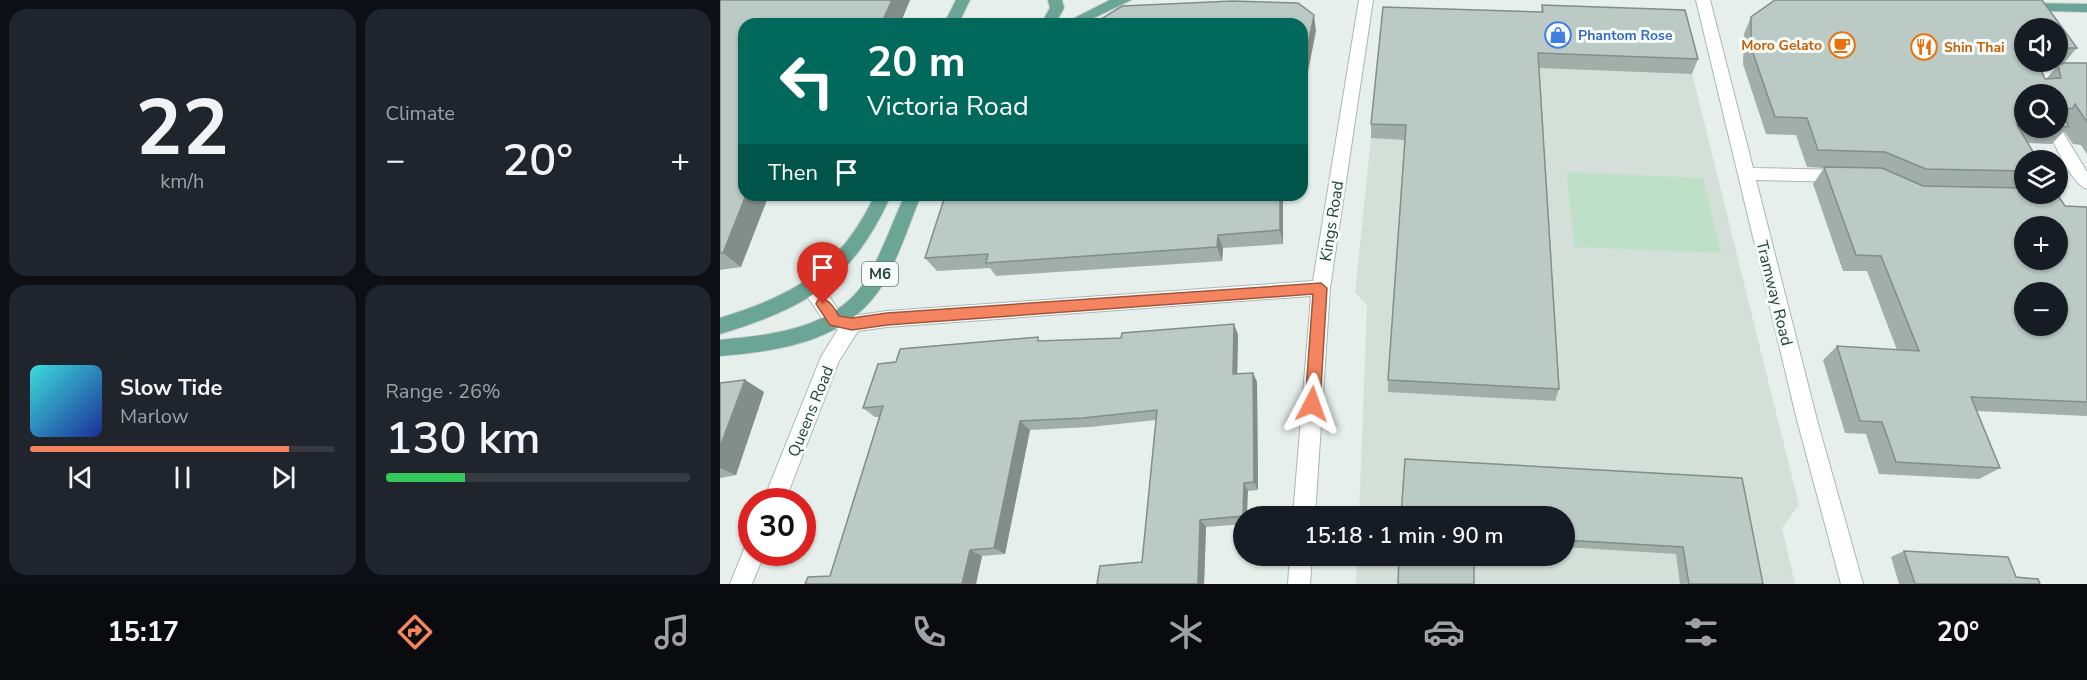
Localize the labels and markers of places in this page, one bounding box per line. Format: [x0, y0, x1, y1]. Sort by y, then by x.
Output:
shop icon: Phantom Rose [1543, 20, 1573, 50]
place label: Phantom Rose [1578, 26, 1673, 45]
cafe icon: Moro Gelato [1827, 30, 1857, 60]
restaurant icon: Shin Thai [1909, 32, 1939, 62]
place label: Moro Gelato [1741, 36, 1822, 55]
place label: Shin Thai [1944, 38, 2005, 57]
pin [797, 242, 848, 304]

